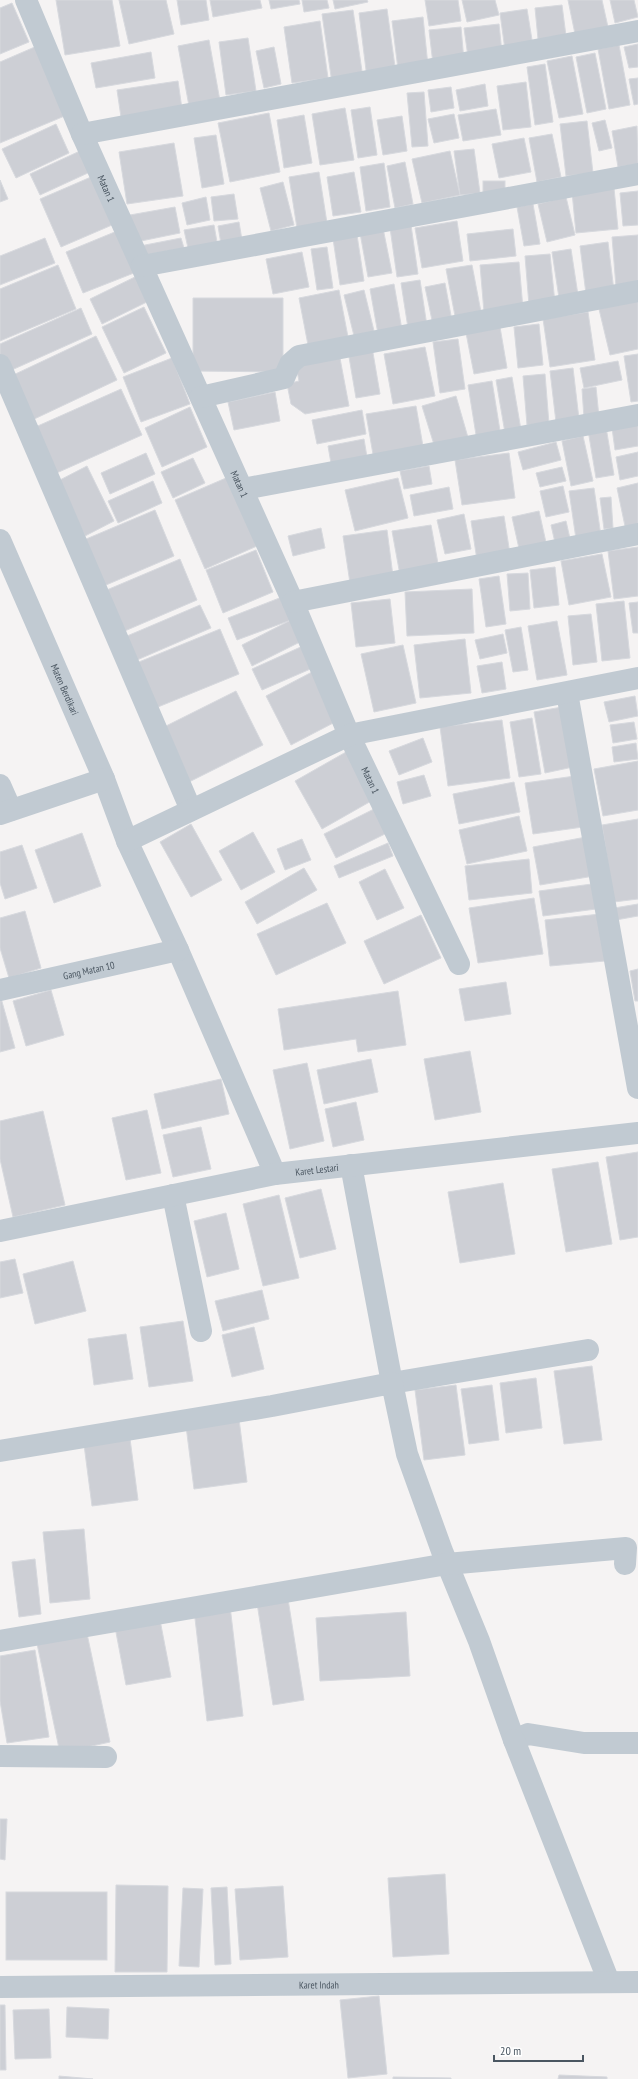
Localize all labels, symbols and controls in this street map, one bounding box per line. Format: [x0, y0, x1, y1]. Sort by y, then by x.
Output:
street label: Matan 1 [95, 173, 118, 204]
street label: Matan 1 [228, 468, 251, 499]
street label: Maten Berdikari [48, 662, 82, 717]
street label: Matan 1 [359, 765, 383, 796]
street label: Gang Matan 10 [62, 958, 116, 982]
street label: Karet Lestari [295, 1160, 339, 1178]
street label: Karet Indah [299, 1978, 339, 1991]
scale bar [494, 2037, 583, 2063]
text: 20 m [500, 2043, 521, 2058]

